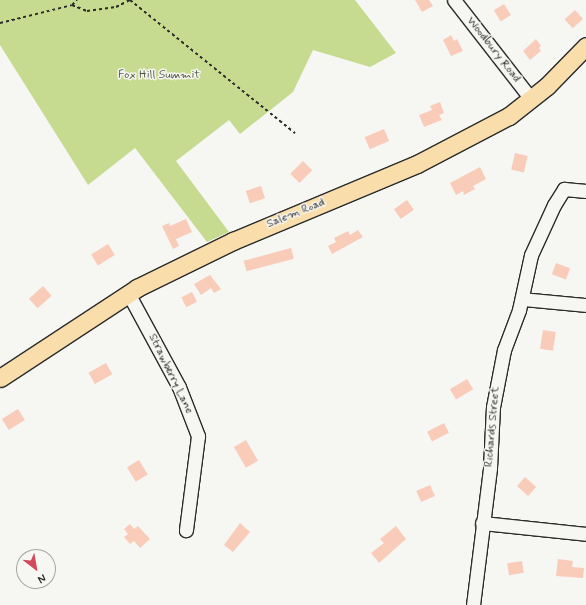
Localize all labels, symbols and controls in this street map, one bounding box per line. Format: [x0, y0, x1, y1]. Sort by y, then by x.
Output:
street label: Woodbury Road [463, 15, 523, 85]
park label: Fox Hill Summit [116, 69, 202, 83]
street label: Salem Road [265, 196, 327, 232]
street label: Strawberry Lane [144, 332, 196, 416]
street label: Richards Street [482, 386, 504, 468]
north arrow [16, 549, 56, 589]
text: N [35, 571, 48, 586]

